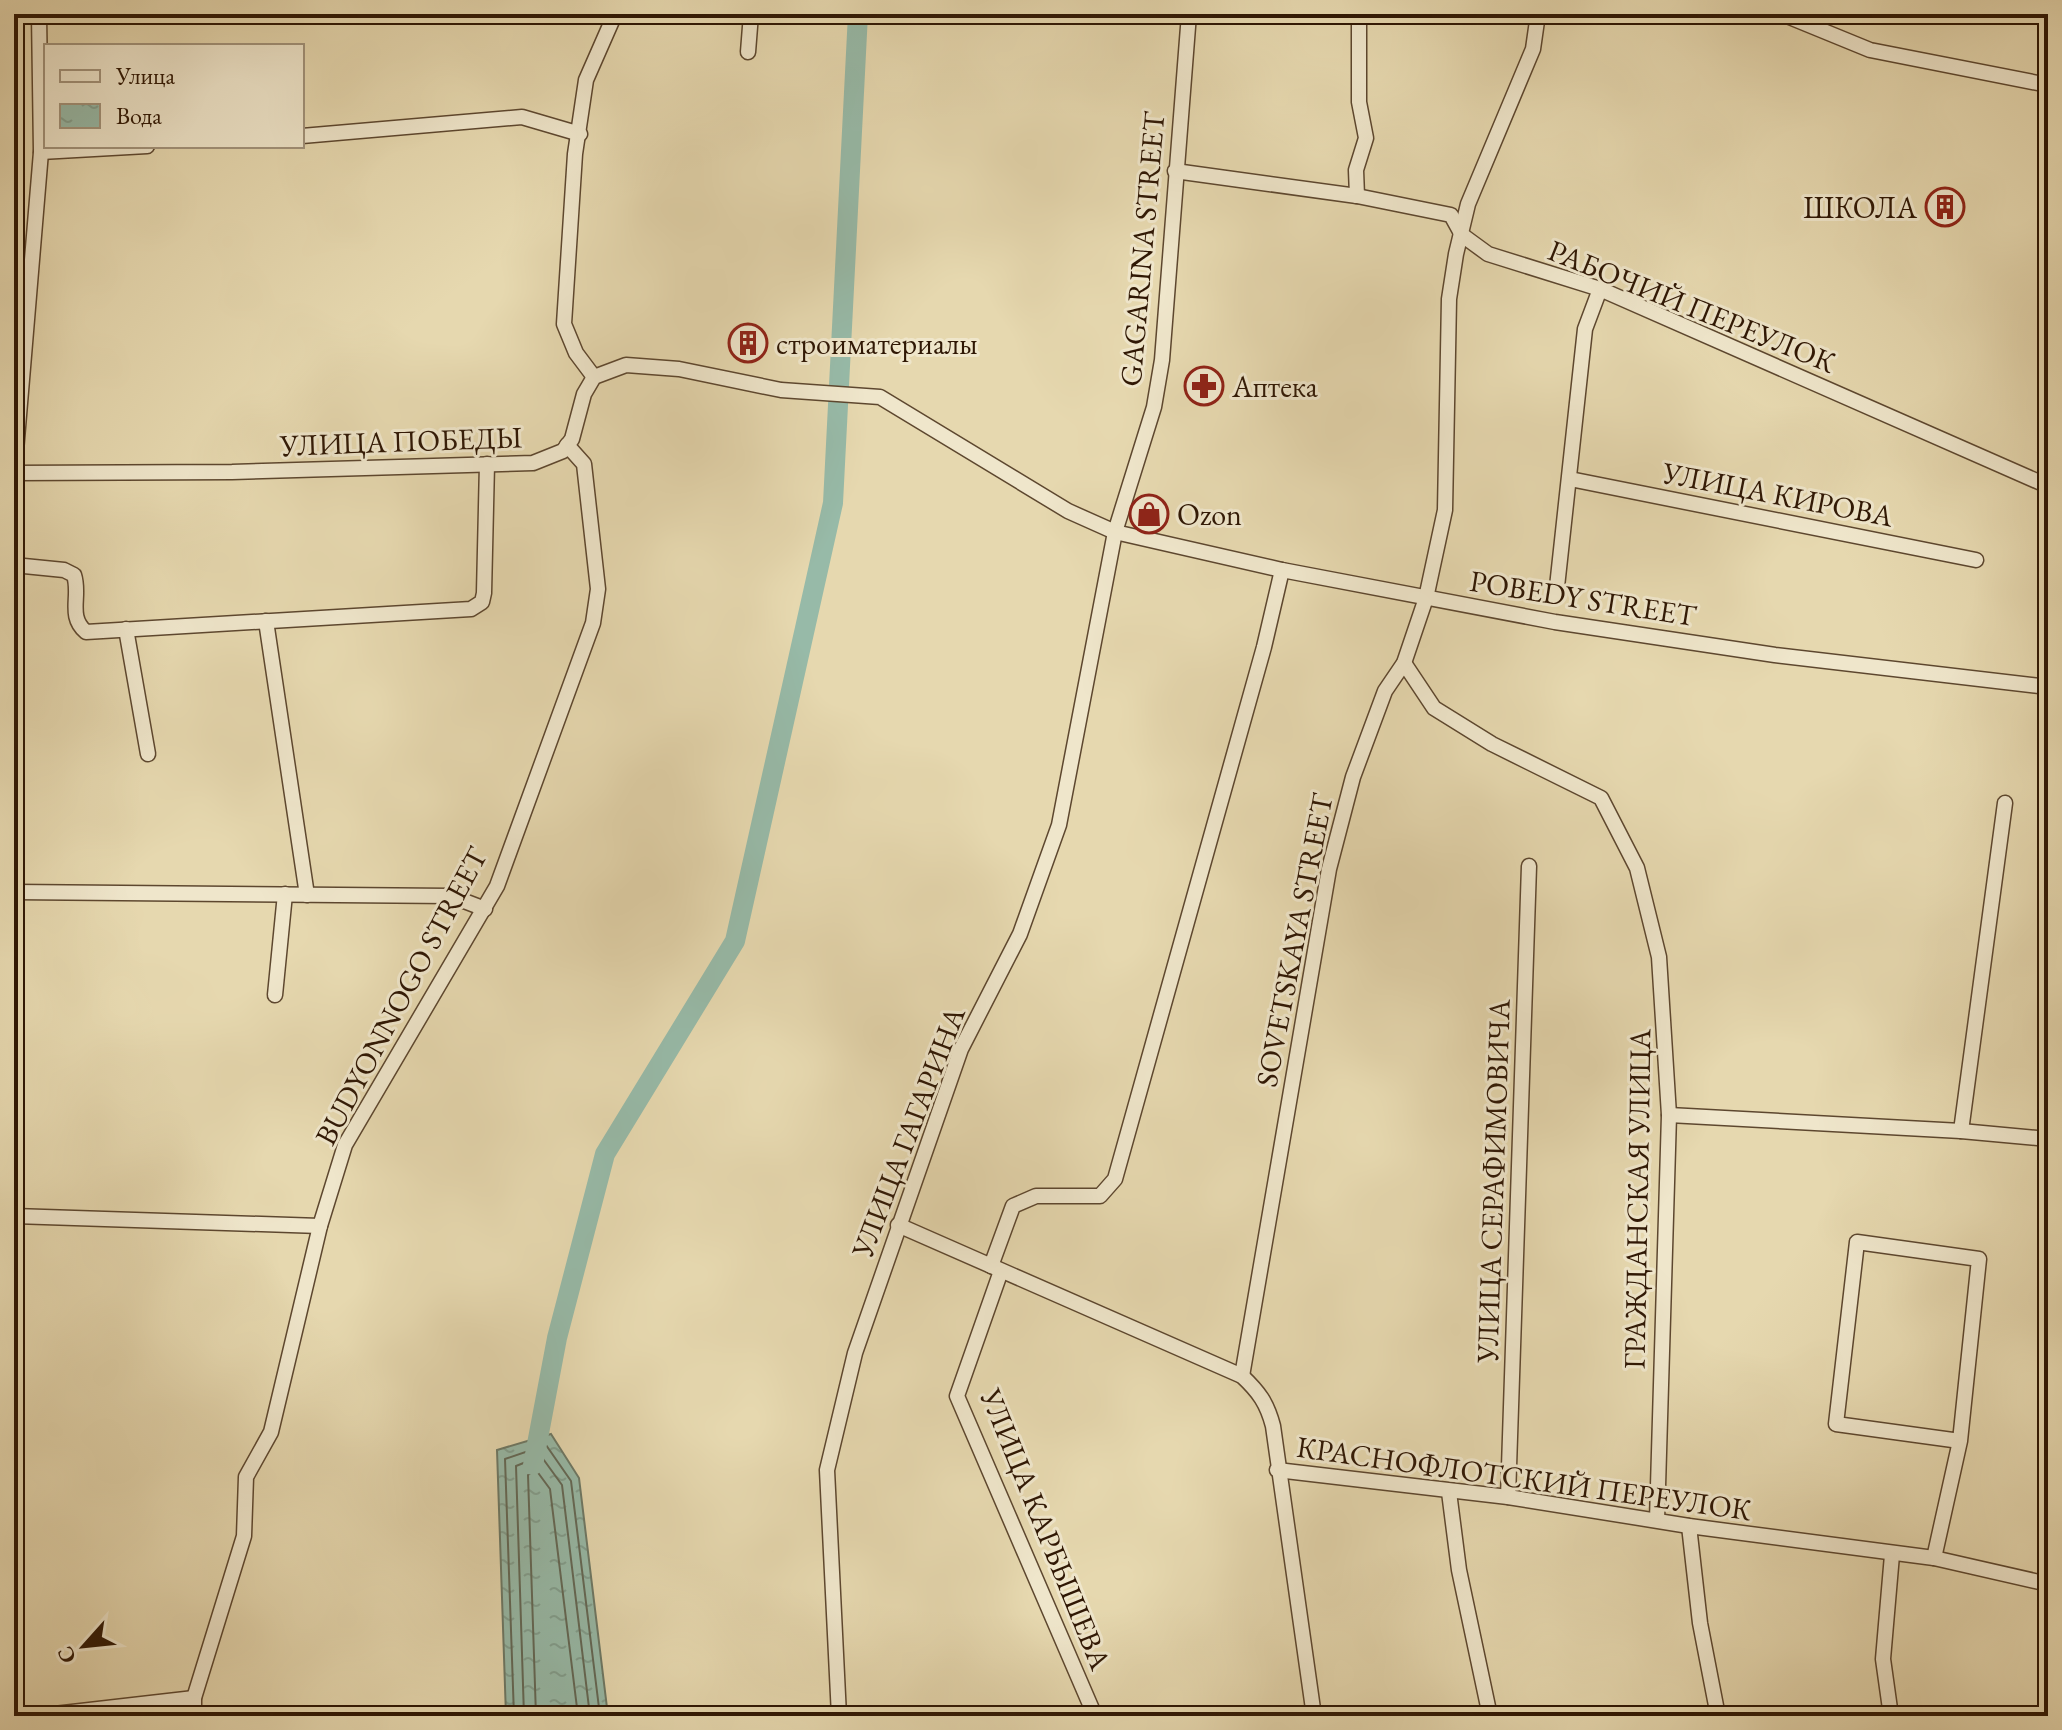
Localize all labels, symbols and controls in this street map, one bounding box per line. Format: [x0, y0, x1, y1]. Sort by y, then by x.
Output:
legend [44, 44, 304, 148]
text: Улица [115, 60, 175, 91]
text: Вода [116, 100, 162, 131]
street label: GAGARINA STREET [1111, 109, 1174, 388]
building icon: ШКОЛА [1924, 186, 1966, 228]
place label: ШКОЛА [1803, 188, 1917, 227]
street label: РАБОЧИЙ ПЕРЕУЛОК [1543, 231, 1841, 382]
building icon: строиматериалы [727, 322, 769, 364]
place label: строиматериалы [776, 324, 978, 363]
pharmacy icon: Аптека [1183, 365, 1225, 407]
place label: Аптека [1231, 367, 1318, 406]
street label: УЛИЦА ПОБЕДЫ [278, 417, 523, 465]
street label: УЛИЦА КИРОВА [1658, 452, 1897, 536]
shop icon: Ozon [1128, 493, 1170, 535]
place label: Ozon [1177, 495, 1242, 534]
street label: POBEDY STREET [1467, 561, 1700, 635]
street label: SOVETSKAYA STREET [1246, 789, 1342, 1090]
street label: BUDYONNOGO STREET [306, 840, 497, 1152]
street label: УЛИЦА СЕРАФИМОВИЧА [1467, 998, 1519, 1364]
street label: УЛИЦА ГАГАРИНА [842, 1001, 974, 1264]
street label: ГРАЖДАНСКАЯ УЛИЦА [1615, 1028, 1659, 1369]
street label: УЛИЦА КАРБЫШЕВА [971, 1382, 1120, 1676]
street label: КРАСНОФЛОТСКИЙ ПЕРЕУЛОК [1294, 1427, 1754, 1529]
north arrow [44, 1606, 124, 1686]
text: С [50, 1641, 83, 1668]

